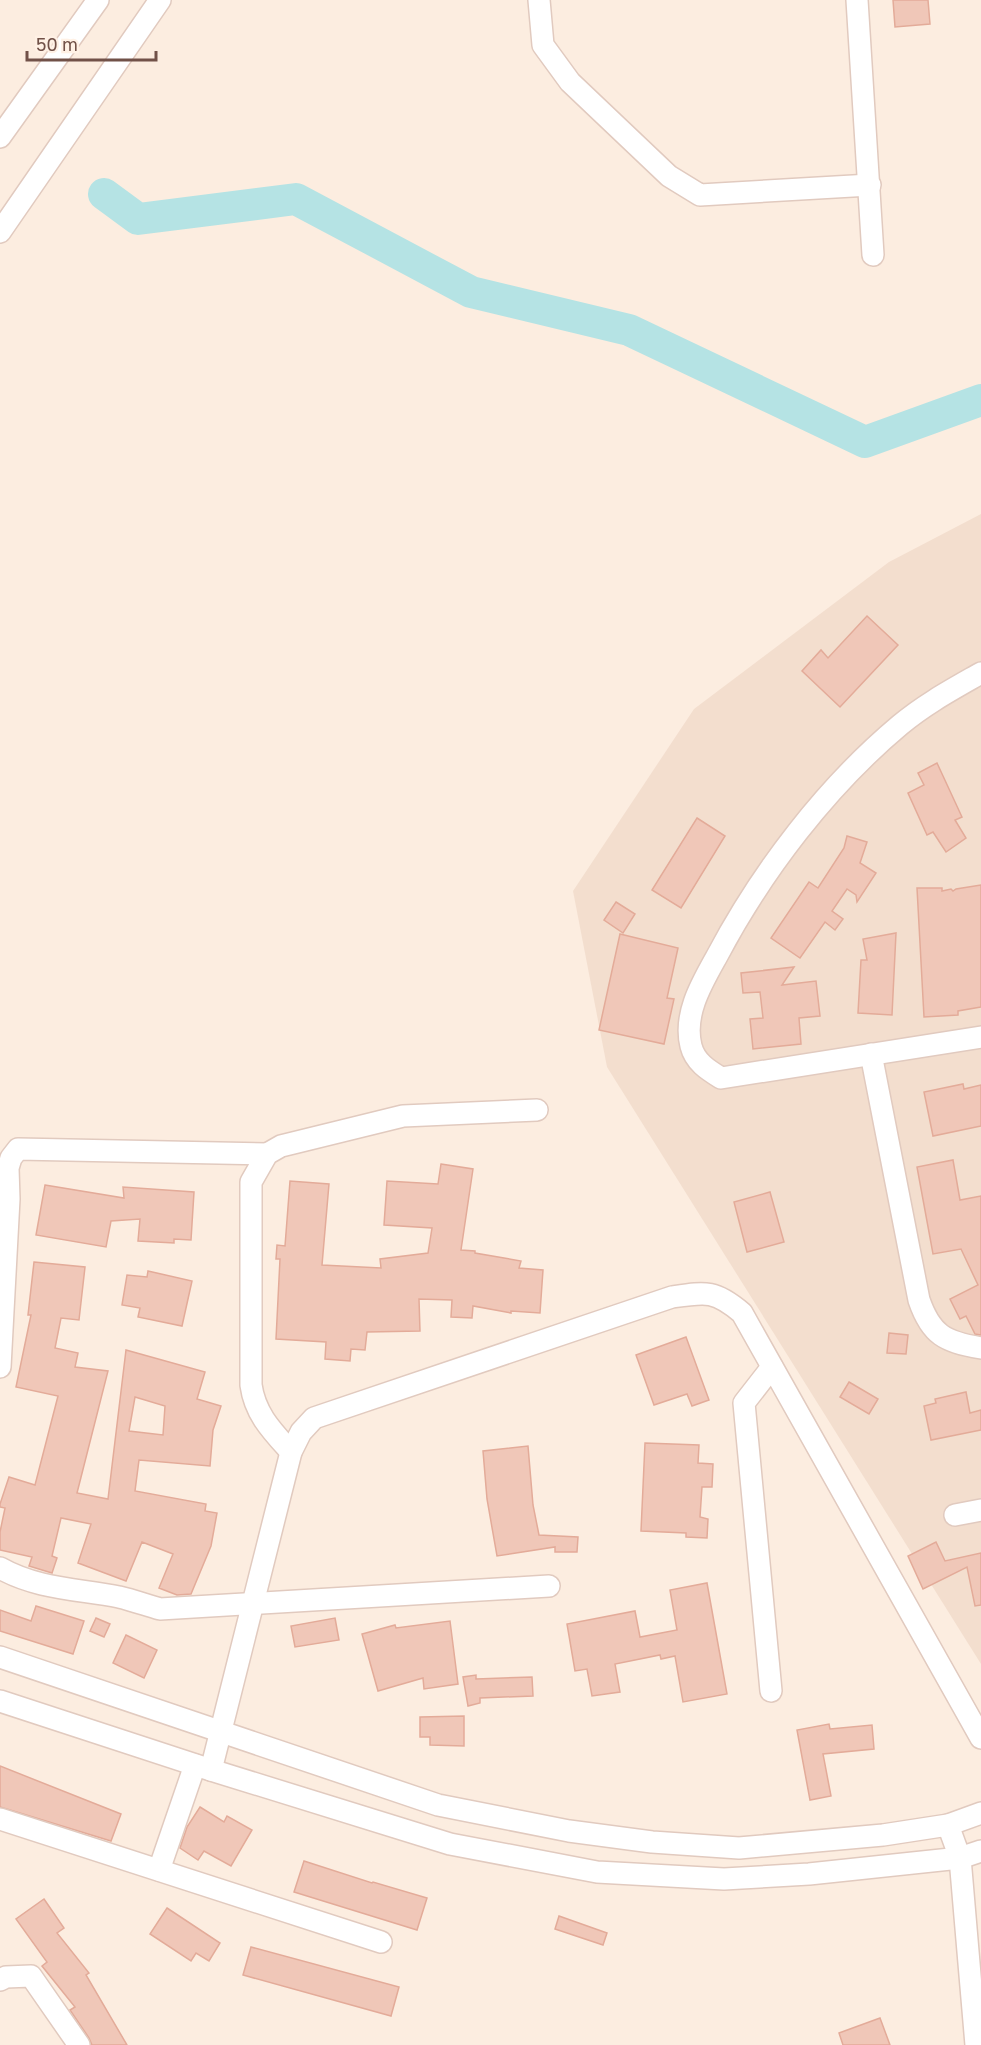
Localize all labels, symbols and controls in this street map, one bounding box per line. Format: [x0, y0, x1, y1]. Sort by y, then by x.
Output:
scale bar [27, 24, 156, 62]
text: 50 m [36, 33, 78, 55]

